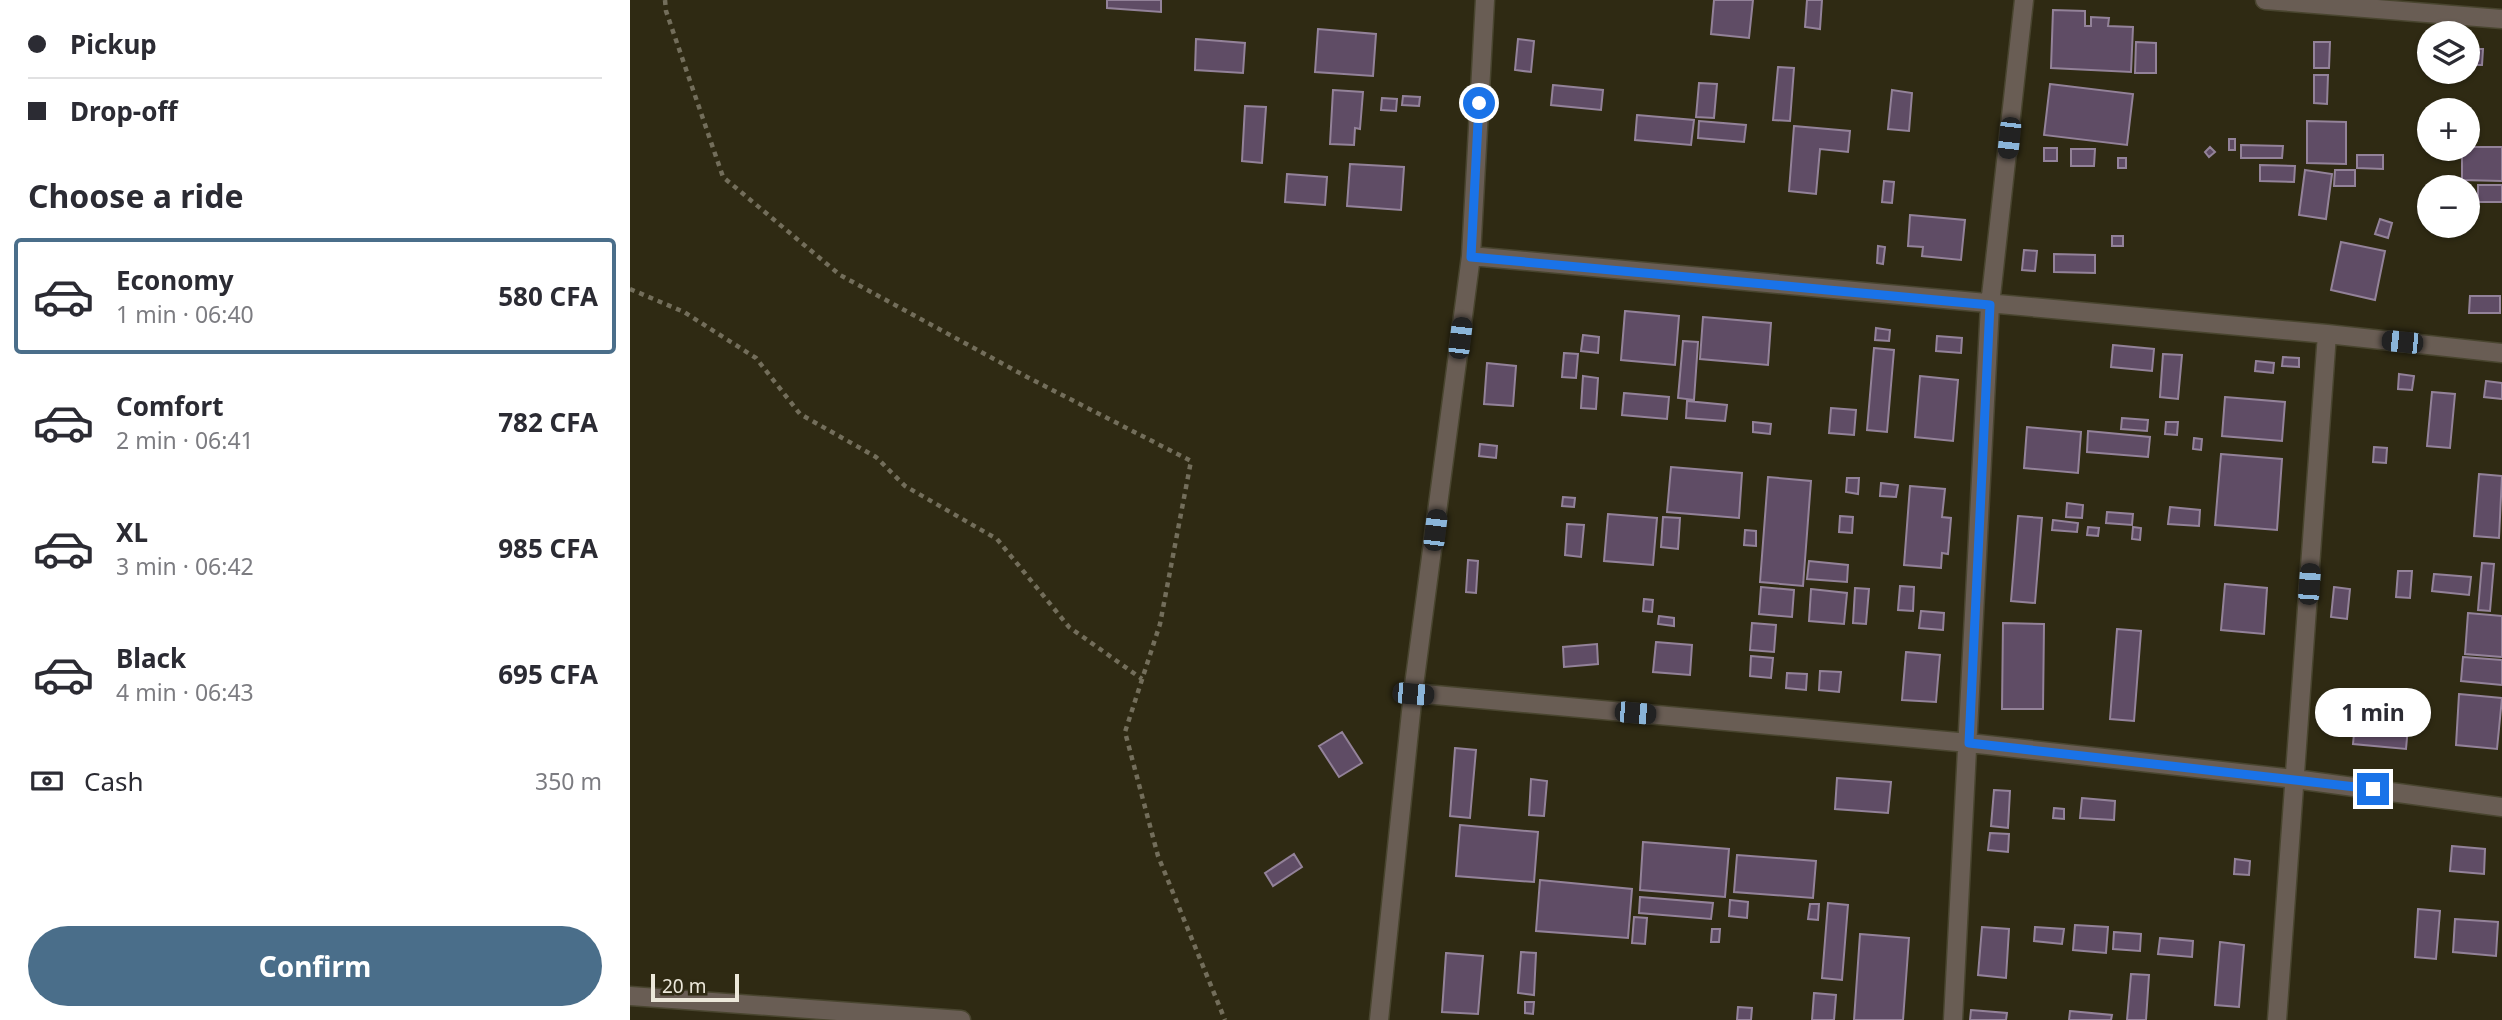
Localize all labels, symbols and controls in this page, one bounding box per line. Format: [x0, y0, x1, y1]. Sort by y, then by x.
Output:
map controls [2417, 21, 2480, 238]
button: layers [2417, 21, 2480, 84]
text: Pickup [70, 26, 157, 62]
route start [1463, 87, 1495, 119]
text: Drop-off [70, 93, 177, 129]
button: + [2417, 98, 2480, 161]
car [1997, 116, 2022, 160]
text: Choose a ride [28, 174, 244, 217]
button: − [2417, 175, 2480, 238]
text: Economy [116, 262, 234, 298]
icon: car [32, 265, 95, 328]
text: 580 CFA [498, 278, 598, 314]
text: 1 min · 06:40 [116, 298, 254, 330]
car [1448, 316, 1473, 360]
car [2381, 329, 2424, 355]
text: Comfort [116, 388, 224, 424]
icon: car [32, 391, 95, 454]
text: 782 CFA [498, 404, 598, 440]
text: 2 min · 06:41 [116, 424, 254, 456]
car [1423, 508, 1448, 552]
text: XL [116, 514, 148, 550]
icon: car [32, 517, 95, 580]
text: 985 CFA [498, 530, 598, 566]
text: 3 min · 06:42 [116, 550, 254, 582]
car [2298, 562, 2321, 606]
text: Black [116, 640, 186, 676]
icon: car [32, 643, 95, 706]
text: 695 CFA [498, 656, 598, 692]
text: 4 min · 06:43 [116, 676, 254, 708]
car [1392, 682, 1435, 706]
callout: 1 min [2315, 688, 2431, 736]
text: 1 min [2341, 696, 2405, 728]
car [1614, 701, 1657, 725]
icon: cash [28, 762, 66, 800]
text: Cash [84, 763, 144, 799]
text: 350 m [535, 765, 602, 797]
route end [2357, 773, 2389, 805]
button: Confirm [28, 926, 602, 1006]
scale bar [651, 971, 738, 1003]
text: 20 m [662, 973, 706, 999]

